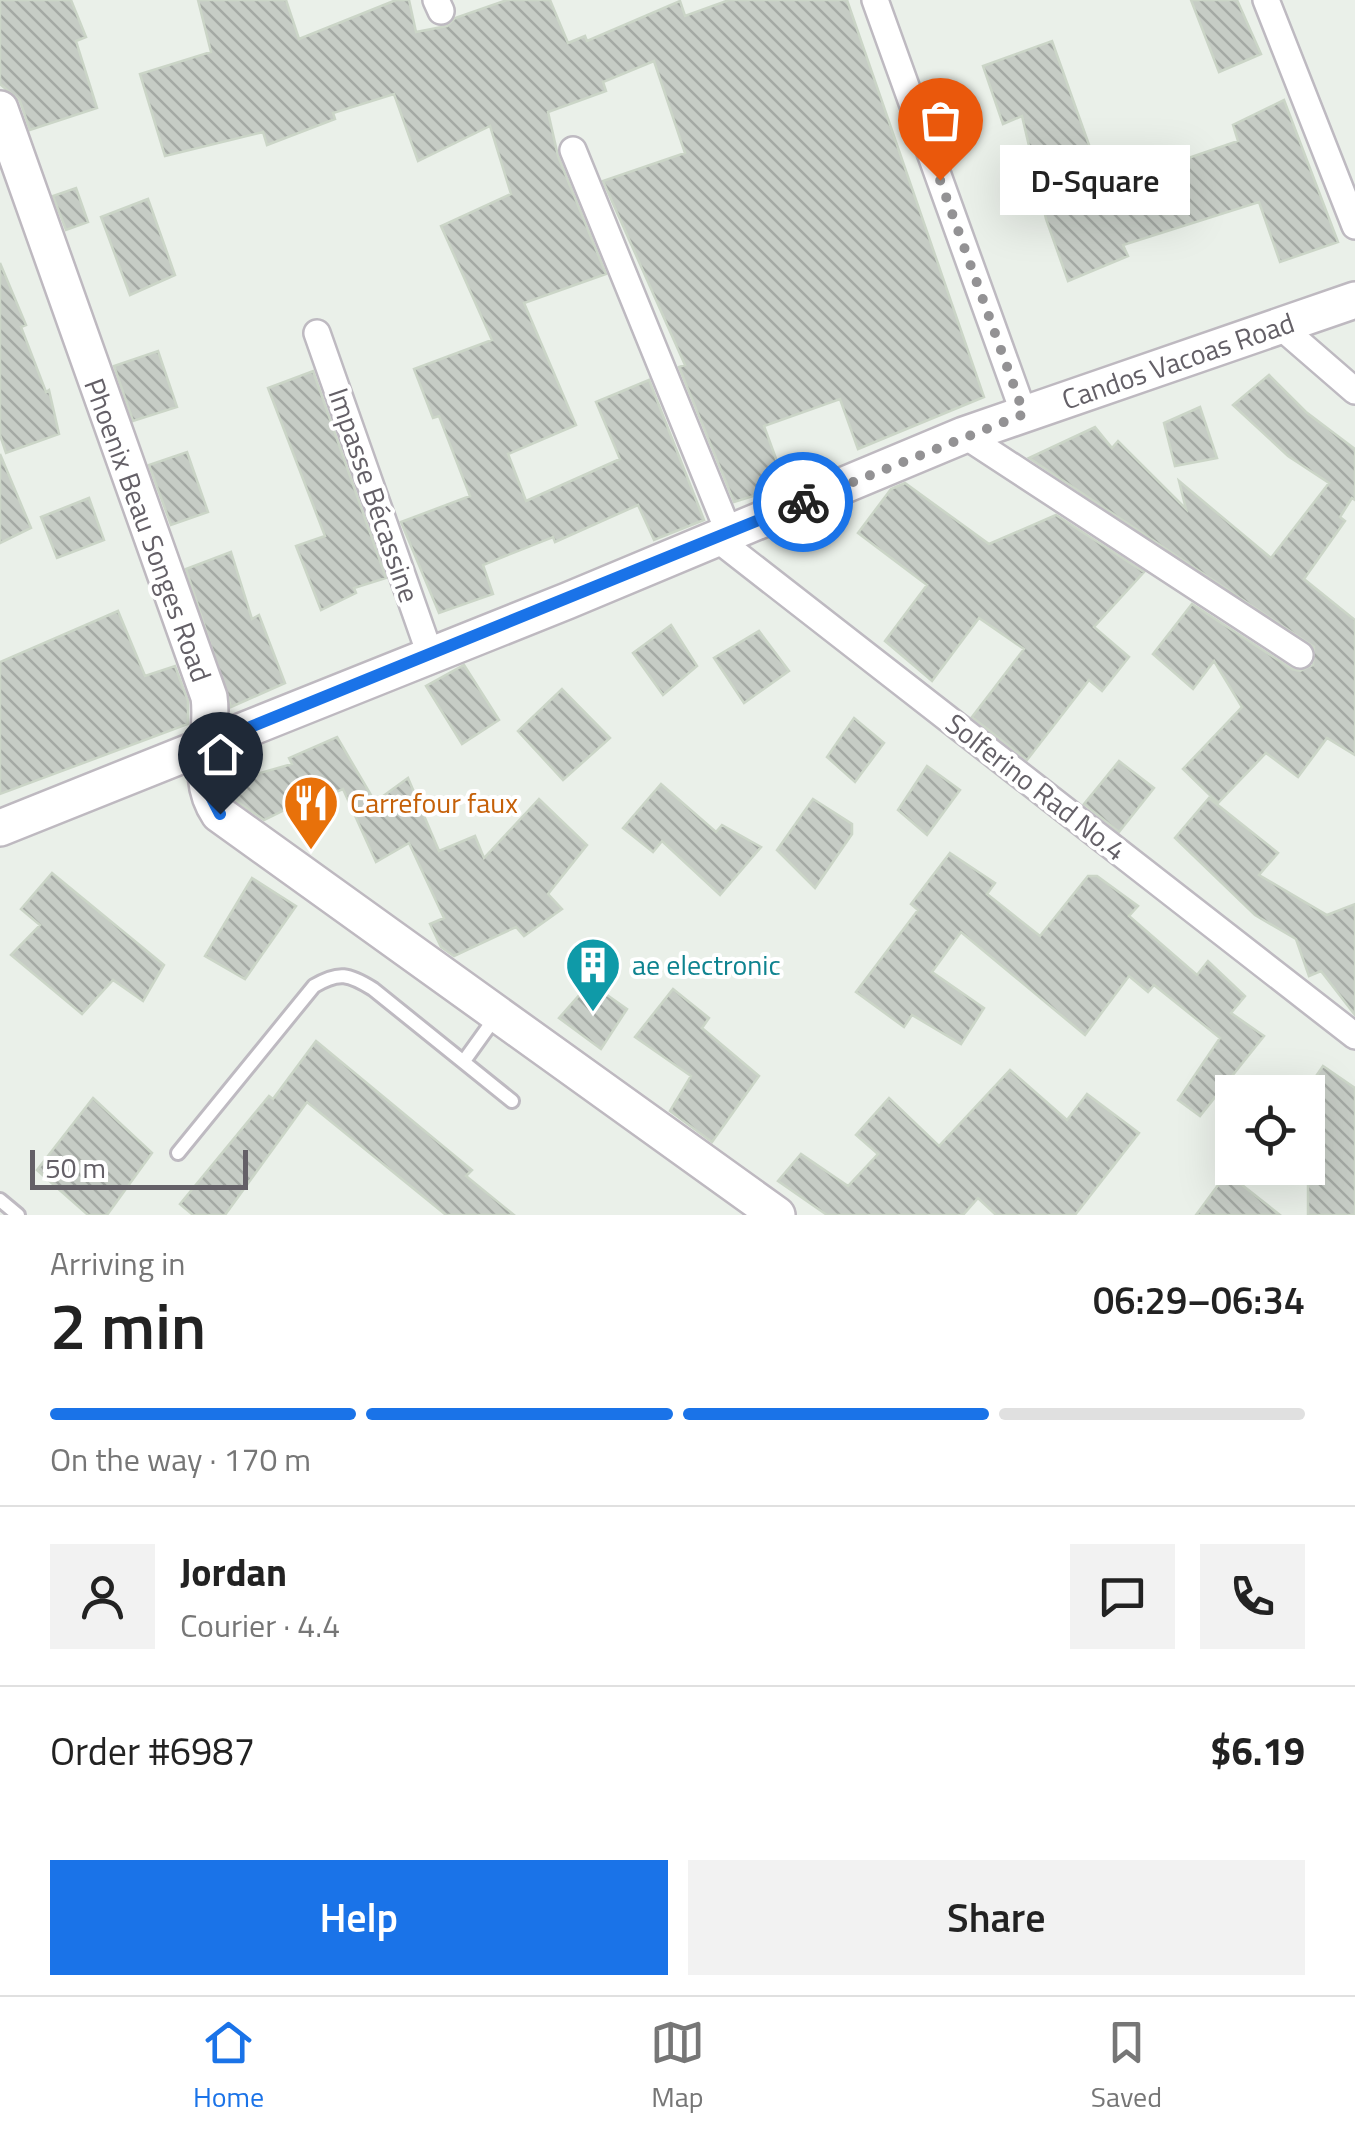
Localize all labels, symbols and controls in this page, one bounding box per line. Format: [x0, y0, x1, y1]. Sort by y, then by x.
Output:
pin [898, 78, 983, 181]
icon: bag [913, 93, 968, 148]
callout: D-Square [1000, 145, 1190, 215]
text: D-Square [1030, 156, 1160, 204]
street label: Candos Vacoas Road [1056, 301, 1300, 420]
street label: Phoenix Beau Songes Road [73, 372, 223, 688]
street label: Impasse Bécassine [318, 382, 431, 608]
courier [753, 452, 853, 552]
icon: bike [776, 475, 831, 530]
street label: Solferino Rad No.4 [937, 702, 1136, 871]
pin [178, 712, 263, 815]
icon: home [193, 727, 248, 782]
restaurant icon: Carrefour faux [281, 773, 341, 852]
place label: Carrefour faux [350, 781, 518, 824]
building icon: ae electronic [563, 935, 623, 1014]
place label: ae electronic [632, 943, 781, 986]
map controls [1215, 1075, 1325, 1185]
button: locate [1215, 1075, 1325, 1185]
scale bar [30, 1145, 248, 1190]
text: 50 m [45, 1146, 106, 1189]
text: Arriving in [50, 1239, 186, 1287]
text: 06:29–06:34 [1093, 1271, 1305, 1329]
text: 2 min [50, 1275, 206, 1374]
text: On the way · 170 m [50, 1435, 311, 1483]
text: Jordan [180, 1543, 287, 1601]
button: person [50, 1544, 155, 1649]
button: chat [1070, 1544, 1175, 1649]
button: phone [1200, 1544, 1305, 1649]
text: Courier · 4.4 [180, 1601, 340, 1649]
text: Order #6987 [50, 1722, 255, 1780]
text: $6.19 [1210, 1722, 1305, 1780]
button: Help [50, 1860, 668, 1975]
button: Share [688, 1860, 1305, 1975]
tab: Home [193, 2015, 264, 2118]
tab: Map [650, 2015, 705, 2118]
tab: Saved [1091, 2015, 1162, 2118]

